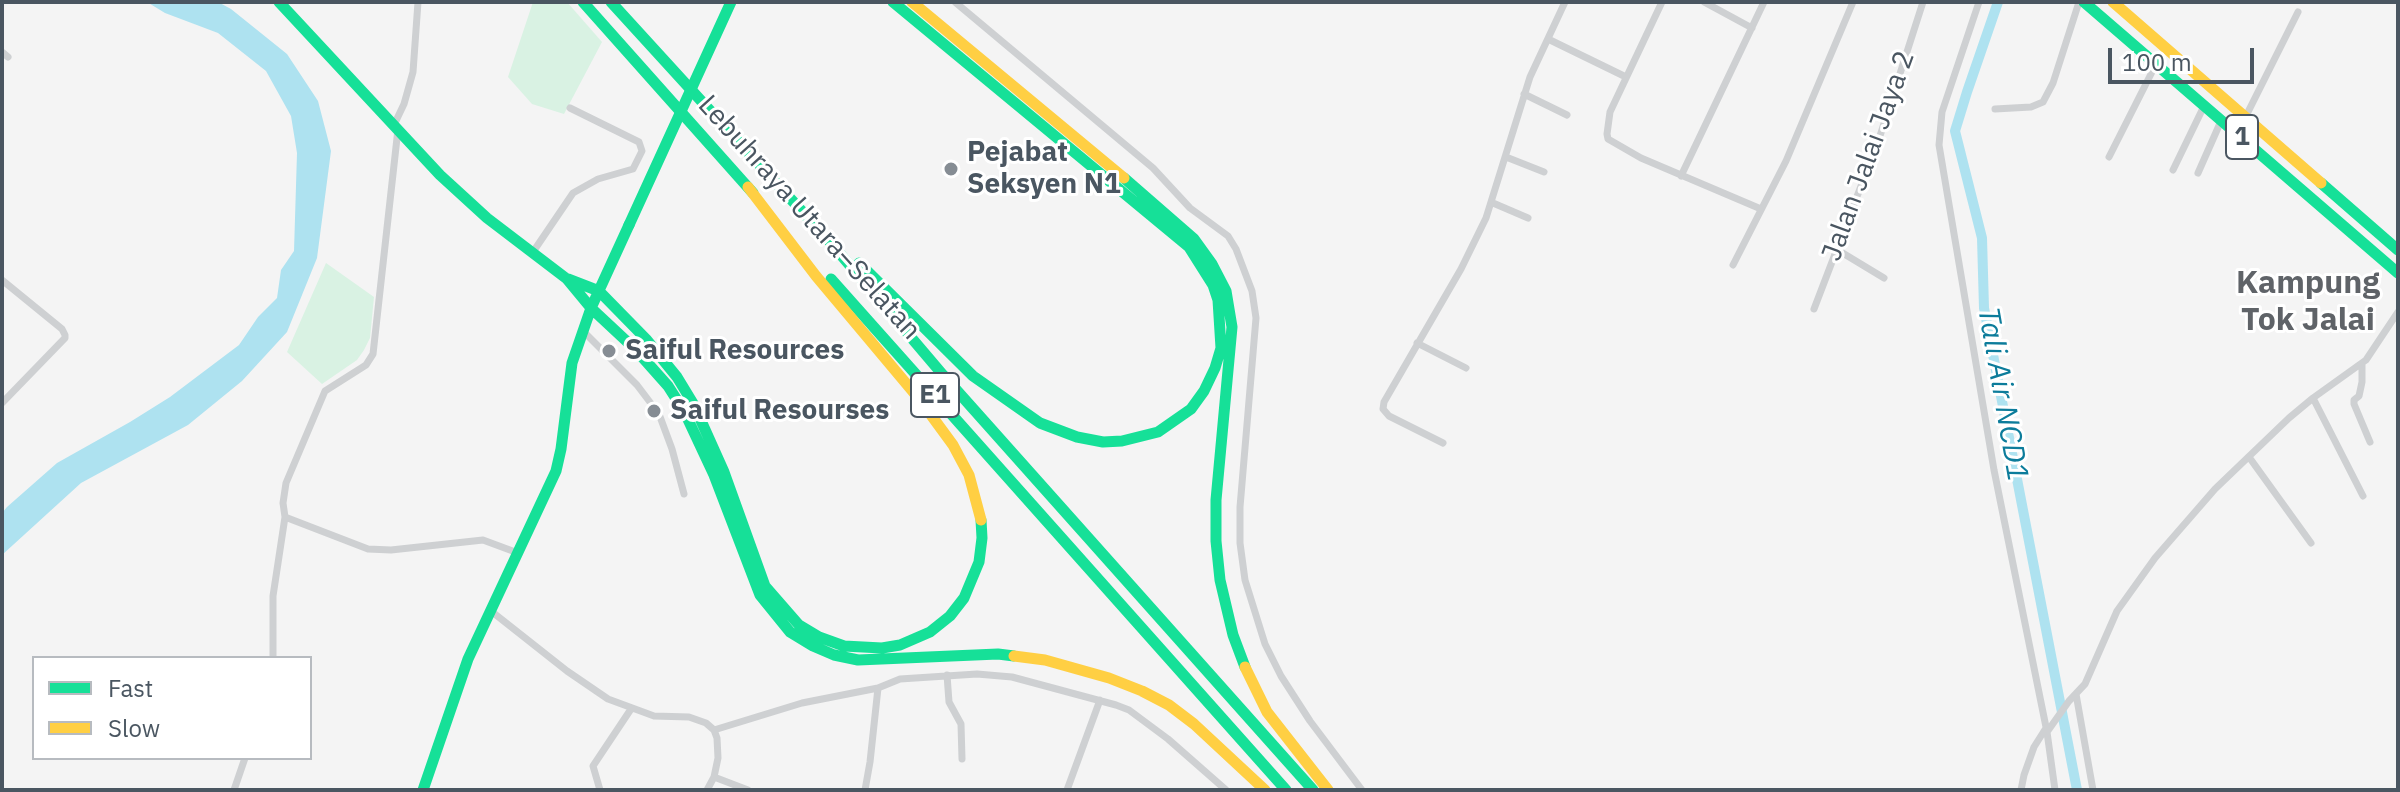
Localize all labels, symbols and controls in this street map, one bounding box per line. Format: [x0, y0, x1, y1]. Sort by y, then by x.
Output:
scale bar [2112, 32, 2258, 82]
text: 100 m [2122, 46, 2192, 78]
street label: Jalan Jalai Jaya 2 [1815, 47, 1923, 265]
street label: Lebuhraya Utara–Selatan [691, 89, 927, 347]
road number: 1 [2226, 115, 2258, 159]
place label: Pejabat Seksyen N1 [967, 136, 1121, 202]
marker: Pejabat Seksyen N1 [942, 160, 960, 178]
district label: Kampung Tok Jalai [2236, 265, 2380, 340]
water label: Tali Air NCD1 [1969, 304, 2035, 484]
place label: Saiful Resources [625, 334, 844, 368]
marker: Saiful Resources [600, 342, 618, 360]
road number: E1 [911, 373, 959, 417]
place label: Saiful Resourses [670, 394, 889, 428]
marker: Saiful Resourses [645, 402, 663, 420]
legend [32, 656, 312, 760]
text: Fast [108, 672, 153, 704]
text: Slow [108, 712, 160, 744]

